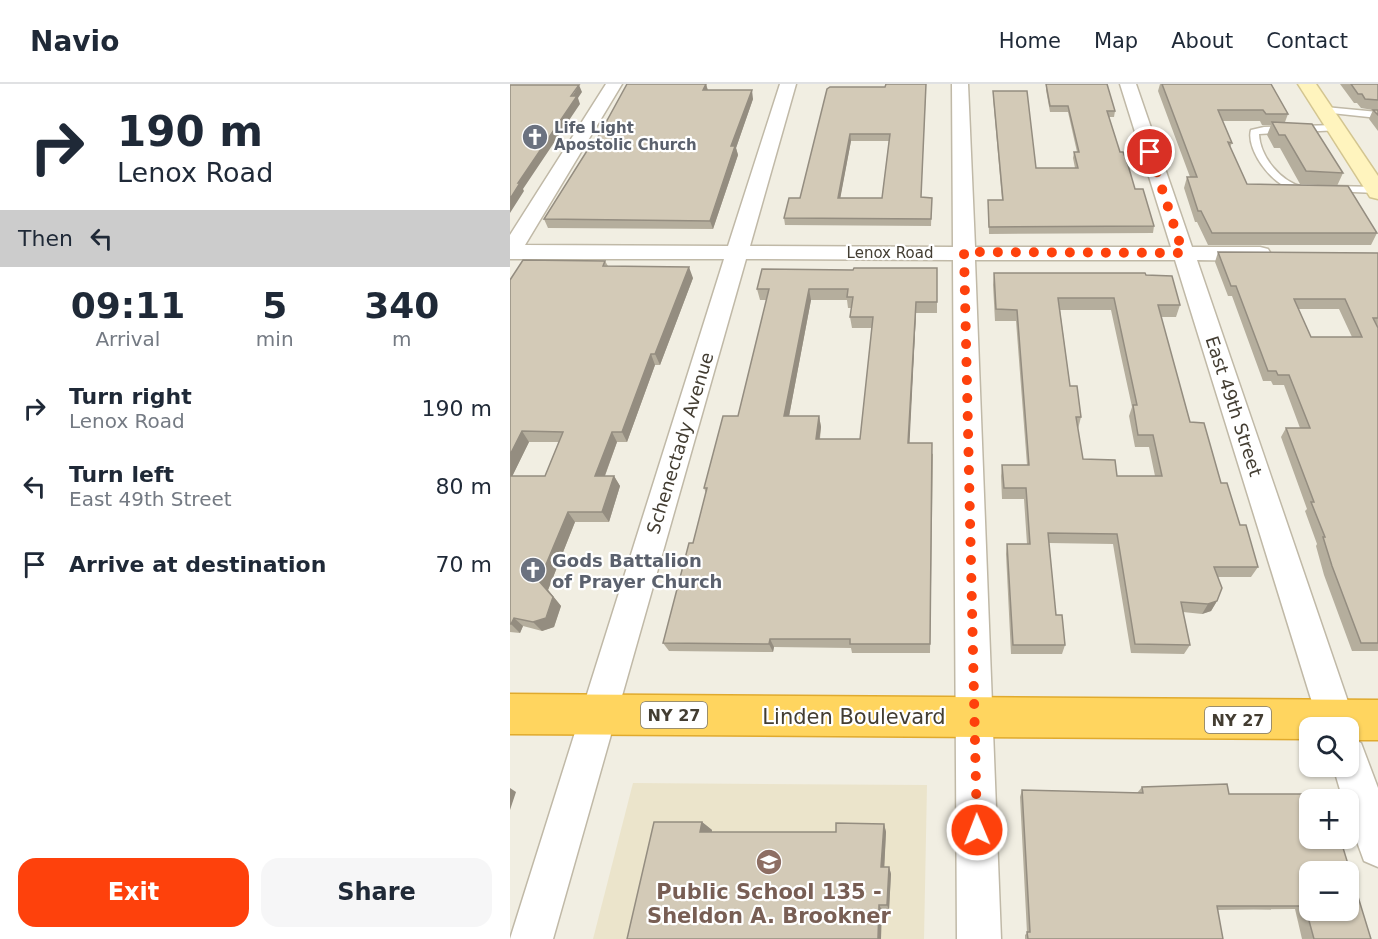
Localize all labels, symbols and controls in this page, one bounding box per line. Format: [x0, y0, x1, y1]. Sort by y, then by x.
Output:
text: Navio [30, 25, 119, 58]
text: Home [999, 29, 1061, 53]
text: Map [1094, 29, 1138, 53]
text: About [1171, 29, 1233, 53]
text: Contact [1266, 29, 1348, 53]
text: 190 m [117, 107, 263, 156]
icon: right [18, 108, 96, 186]
place label: Life Light Apostolic Church [554, 119, 697, 154]
church icon: Life Light Apostolic Church [520, 122, 550, 152]
pin [1124, 126, 1175, 177]
icon: arrive [1133, 135, 1166, 168]
text: Lenox Road [117, 157, 273, 188]
icon: left [85, 222, 118, 255]
text: Then [18, 226, 73, 251]
street label: Lenox Road [847, 244, 933, 262]
text: 09:11 [71, 285, 185, 326]
text: 5 [262, 285, 287, 326]
text: 340 [364, 285, 439, 326]
text: Arrival [95, 327, 160, 351]
text: min [256, 327, 294, 351]
text: m [392, 327, 412, 351]
street label: East 49th Street [1201, 333, 1267, 479]
street label: Schenectady Avenue [642, 350, 718, 536]
text: Turn right [69, 384, 192, 409]
icon: right [18, 392, 51, 425]
text: 190 m [422, 396, 492, 421]
text: Lenox Road [69, 409, 185, 433]
text: Turn left [69, 462, 174, 487]
icon: left [18, 470, 51, 503]
text: 80 m [436, 474, 492, 499]
text: East 49th Street [69, 487, 232, 511]
icon: arrive [18, 548, 51, 581]
place label: Gods Battalion of Prayer Church [552, 550, 722, 592]
text: Arrive at destination [69, 552, 326, 577]
text: 70 m [436, 552, 492, 577]
church icon: Gods Battalion of Prayer Church [518, 555, 548, 585]
road number: NY 27 [641, 702, 707, 728]
street label: Linden Boulevard [762, 705, 946, 729]
road number: NY 27 [1205, 707, 1271, 733]
map controls [1299, 717, 1359, 921]
button: search [1299, 717, 1359, 777]
button: + [1299, 789, 1359, 849]
position arrow [945, 798, 1009, 862]
school or university icon: Public School 135 - Sheldon A. Brookner [754, 847, 784, 877]
button: Exit [18, 858, 249, 927]
button: Share [261, 858, 492, 927]
button: − [1299, 861, 1359, 921]
place label: Public School 135 - Sheldon A. Brookner [647, 880, 892, 928]

